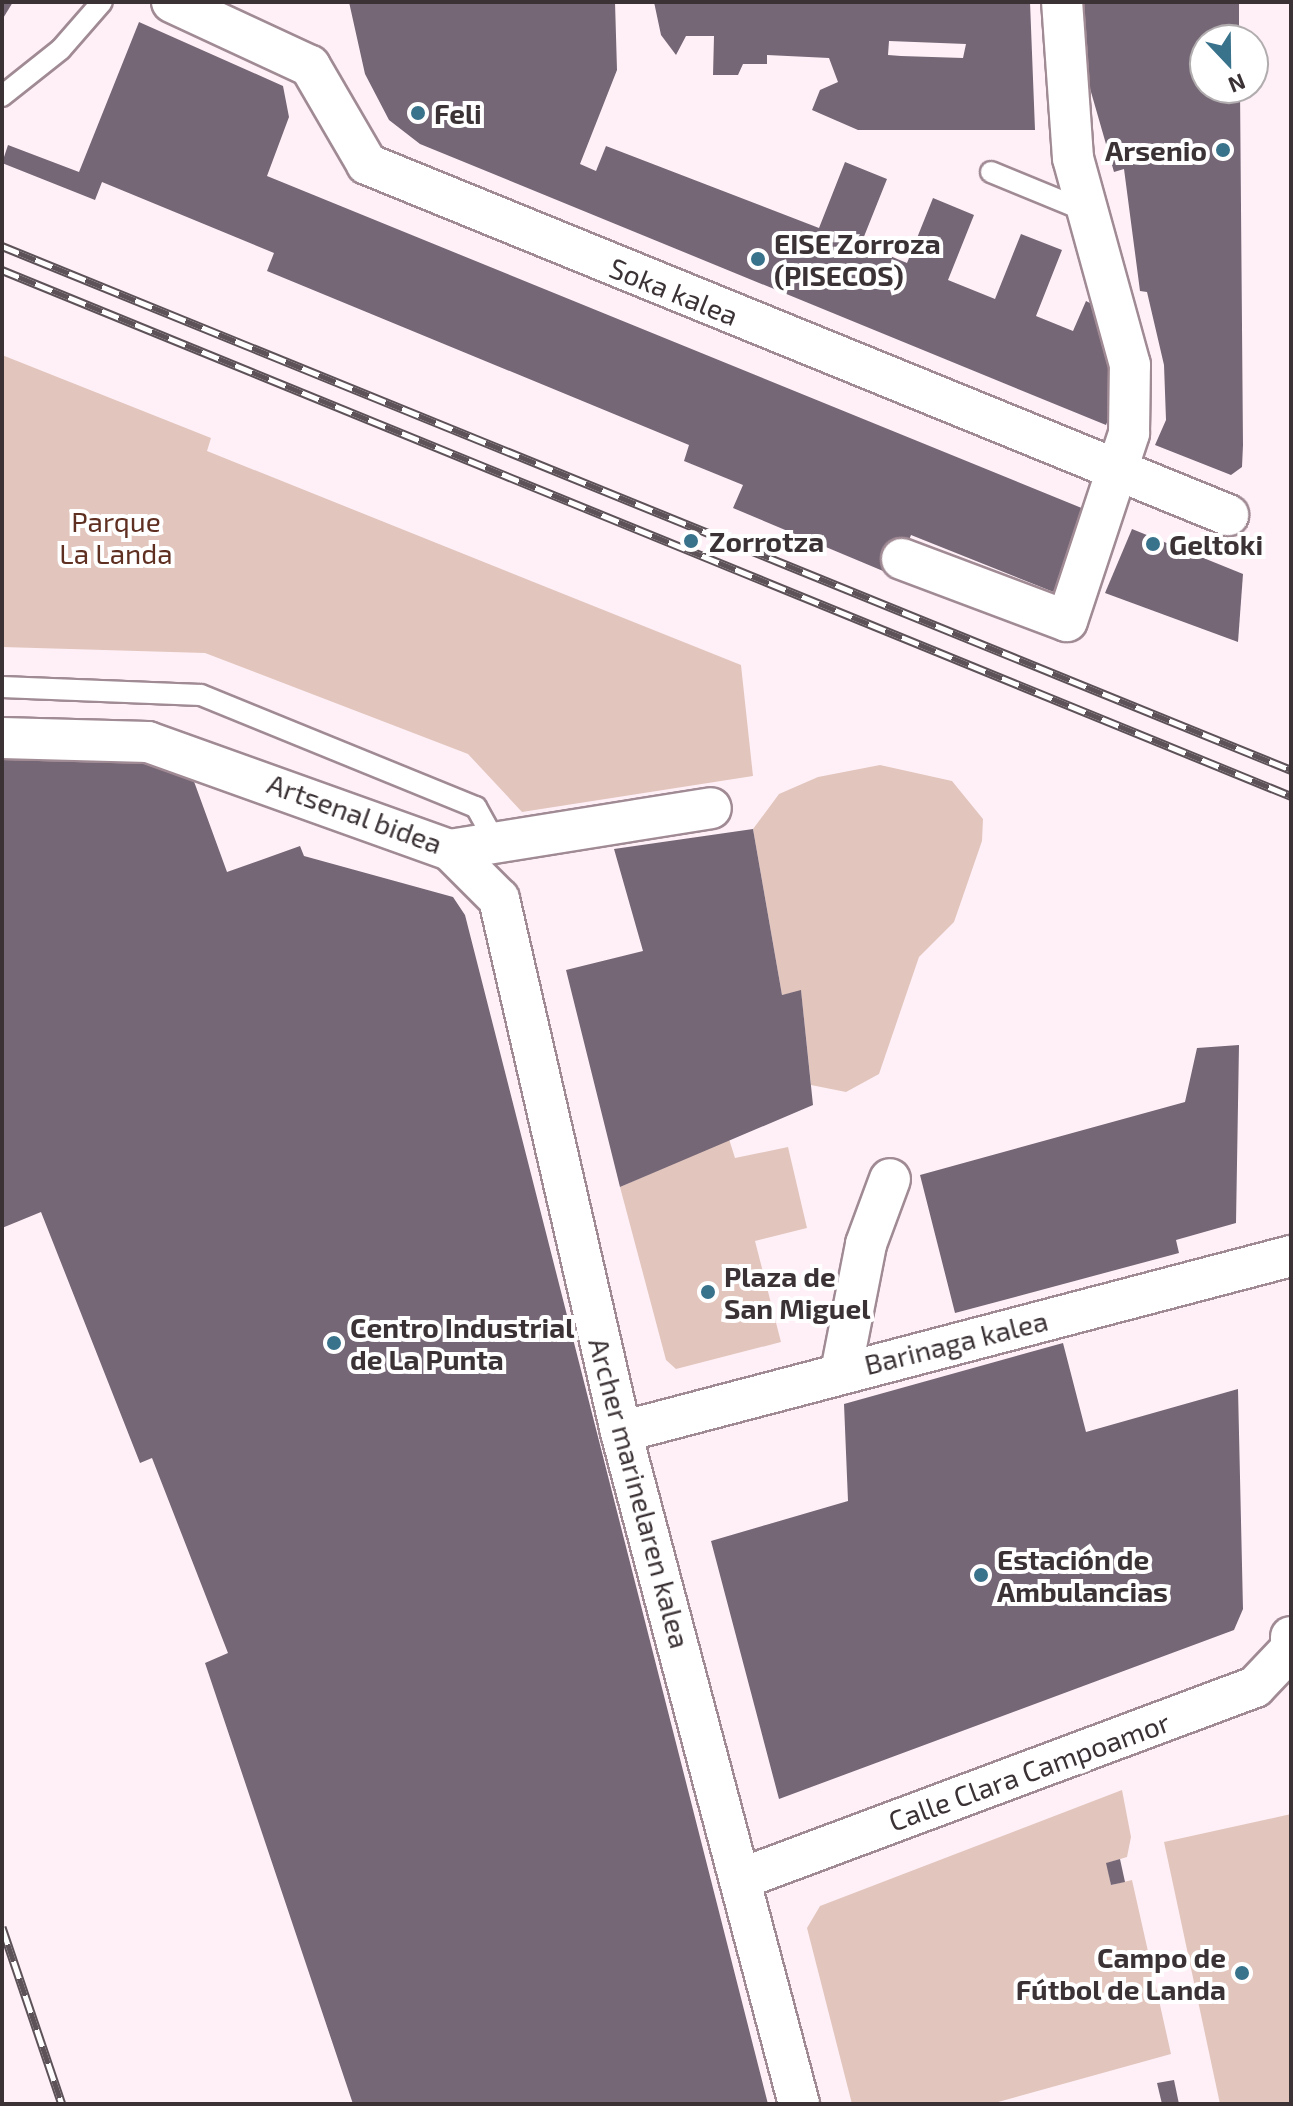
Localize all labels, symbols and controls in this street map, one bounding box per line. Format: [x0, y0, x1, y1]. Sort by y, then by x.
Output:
north arrow [1189, 24, 1269, 104]
text: N [1225, 69, 1249, 99]
place label: Feli [434, 96, 482, 130]
marker: Feli [409, 104, 427, 122]
place label: Arsenio [1105, 133, 1207, 167]
marker: Arsenio [1214, 141, 1232, 159]
place label: EISE Zorroza (PISECOS) [774, 226, 941, 292]
street label: Soka kalea [605, 250, 743, 332]
marker: EISE Zorroza (PISECOS) [749, 250, 767, 268]
park label: Parque La Landa [59, 504, 173, 570]
place label: Zorrotza [709, 524, 824, 558]
place label: Geltoki [1169, 527, 1263, 561]
marker: Zorrotza [680, 530, 702, 552]
marker: Geltoki [1144, 535, 1162, 553]
street label: Artsenal bidea [263, 766, 447, 860]
place label: Plaza de San Miguel [724, 1259, 870, 1325]
marker: Plaza de San Miguel [699, 1283, 717, 1301]
street label: Barinaga kalea [861, 1303, 1051, 1381]
place label: Centro Industrial de La Punta [350, 1310, 574, 1376]
marker: Centro Industrial de La Punta [325, 1334, 343, 1352]
street label: Archer marinelaren kalea [582, 1334, 698, 1652]
place label: Estación de Ambulancias [997, 1542, 1168, 1608]
marker: Estación de Ambulancias [972, 1566, 990, 1584]
street label: Calle Clara Campoamor [884, 1704, 1174, 1838]
place label: Campo de Fútbol de Landa [1015, 1940, 1226, 2006]
marker: Campo de Fútbol de Landa [1233, 1964, 1251, 1982]

